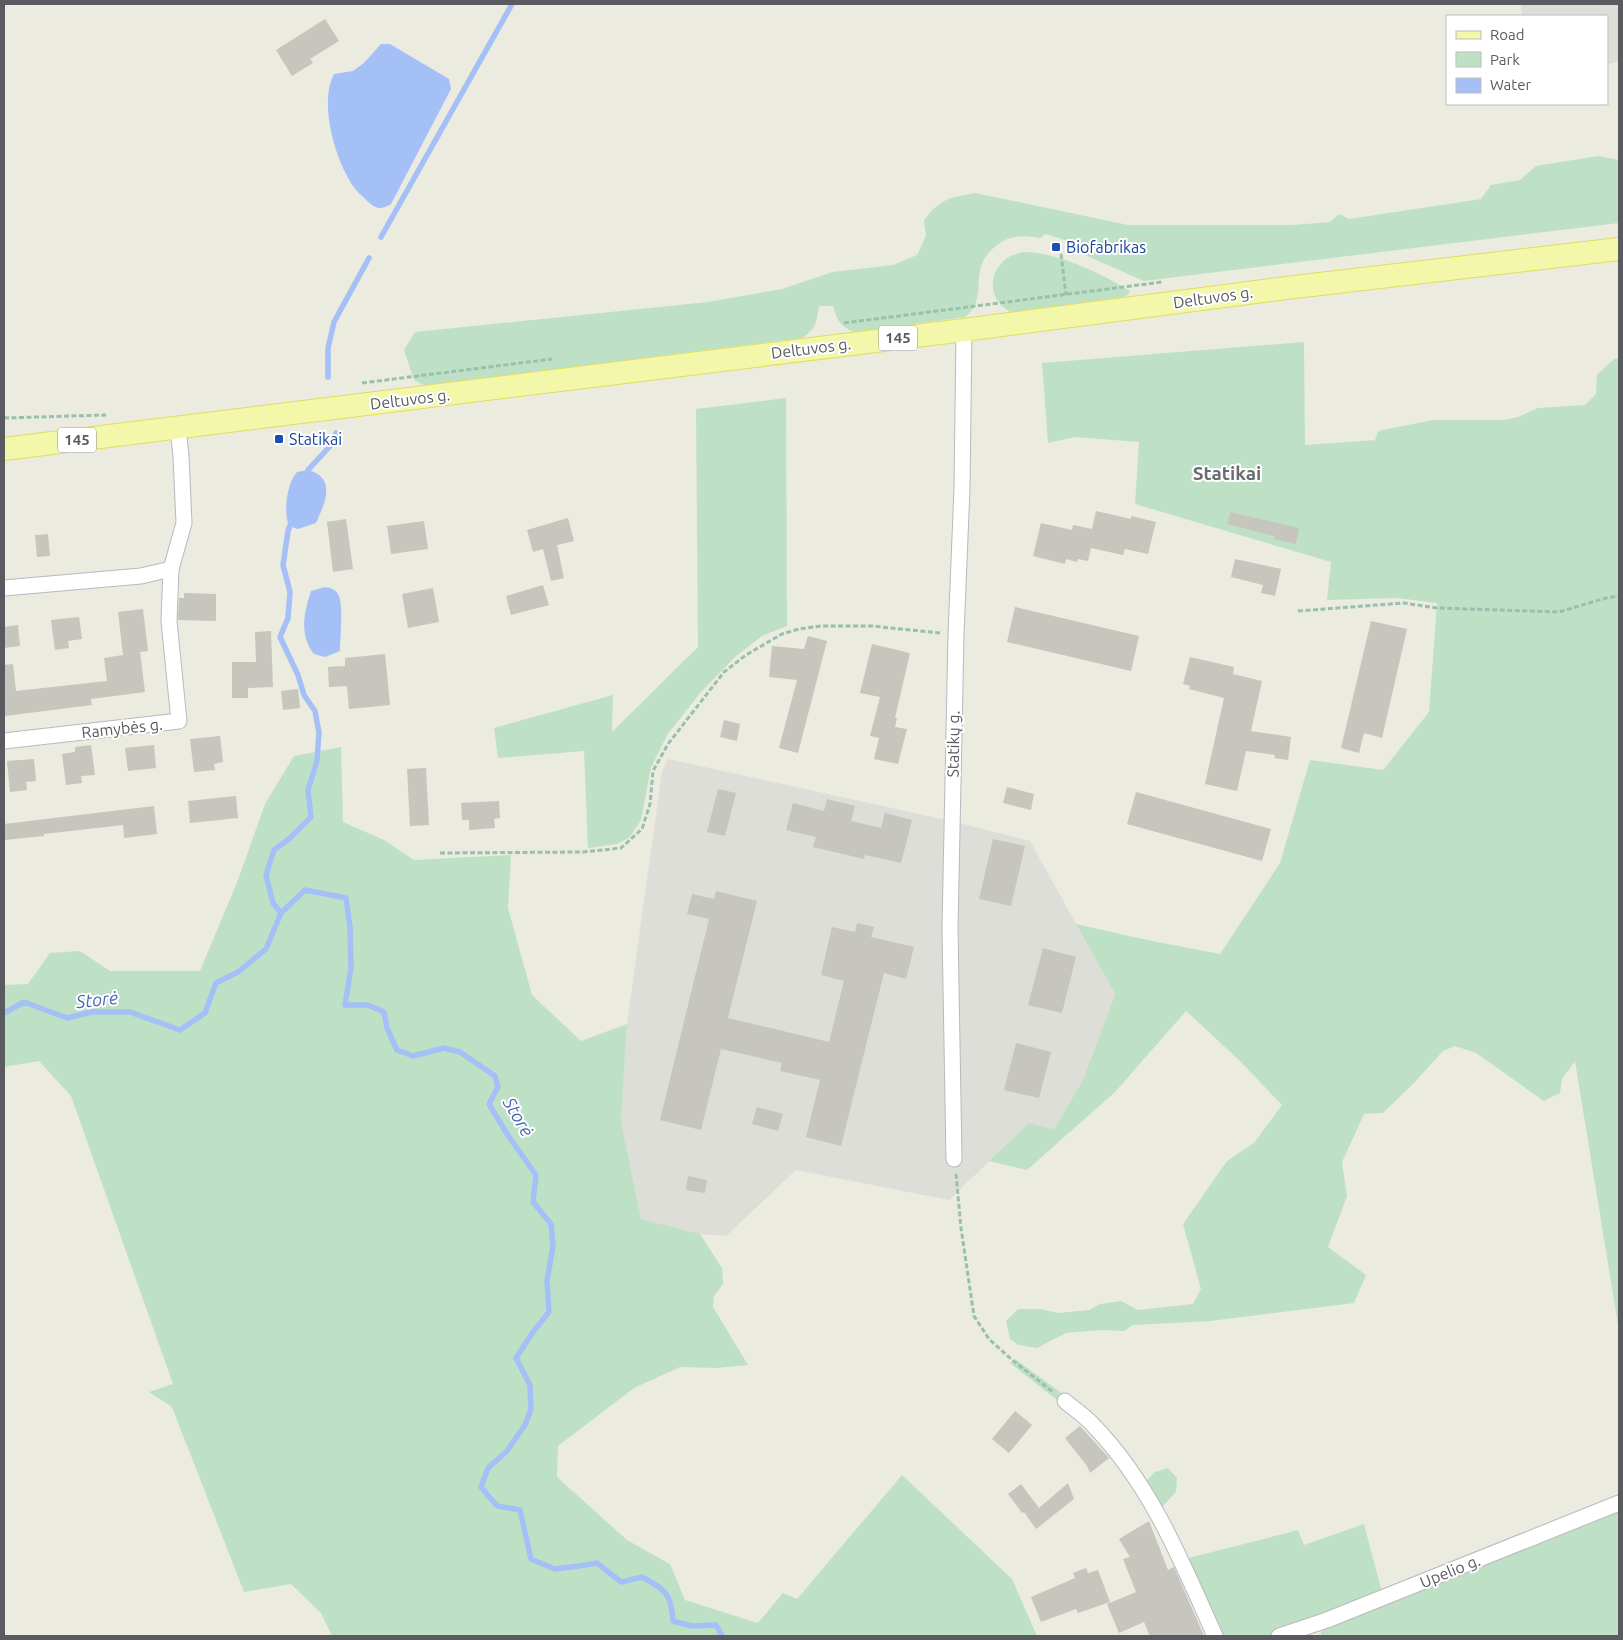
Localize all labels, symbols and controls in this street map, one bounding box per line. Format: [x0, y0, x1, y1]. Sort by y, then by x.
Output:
legend [1446, 15, 1608, 105]
text: Road [1490, 26, 1525, 43]
text: Park [1490, 51, 1520, 68]
text: Water [1490, 76, 1531, 93]
place label: Biofabrikas [1066, 238, 1146, 256]
marker: Biofabrikas [1050, 241, 1062, 253]
street label: Deltuvos g. [1172, 282, 1254, 312]
road number: 145 [879, 326, 917, 350]
street label: Deltuvos g. [770, 334, 852, 362]
street label: Deltuvos g. [369, 385, 451, 413]
road number: 145 [58, 428, 96, 452]
place label: Statikai [289, 430, 342, 448]
marker: Statikai [273, 433, 285, 445]
district label: Statikai [1193, 462, 1261, 484]
street label: Statikų g. [943, 710, 963, 778]
street label: Ramybės g. [80, 715, 164, 741]
water label: Storė [74, 987, 119, 1011]
water label: Storė [499, 1093, 538, 1140]
street label: Upelio g. [1417, 1551, 1483, 1591]

